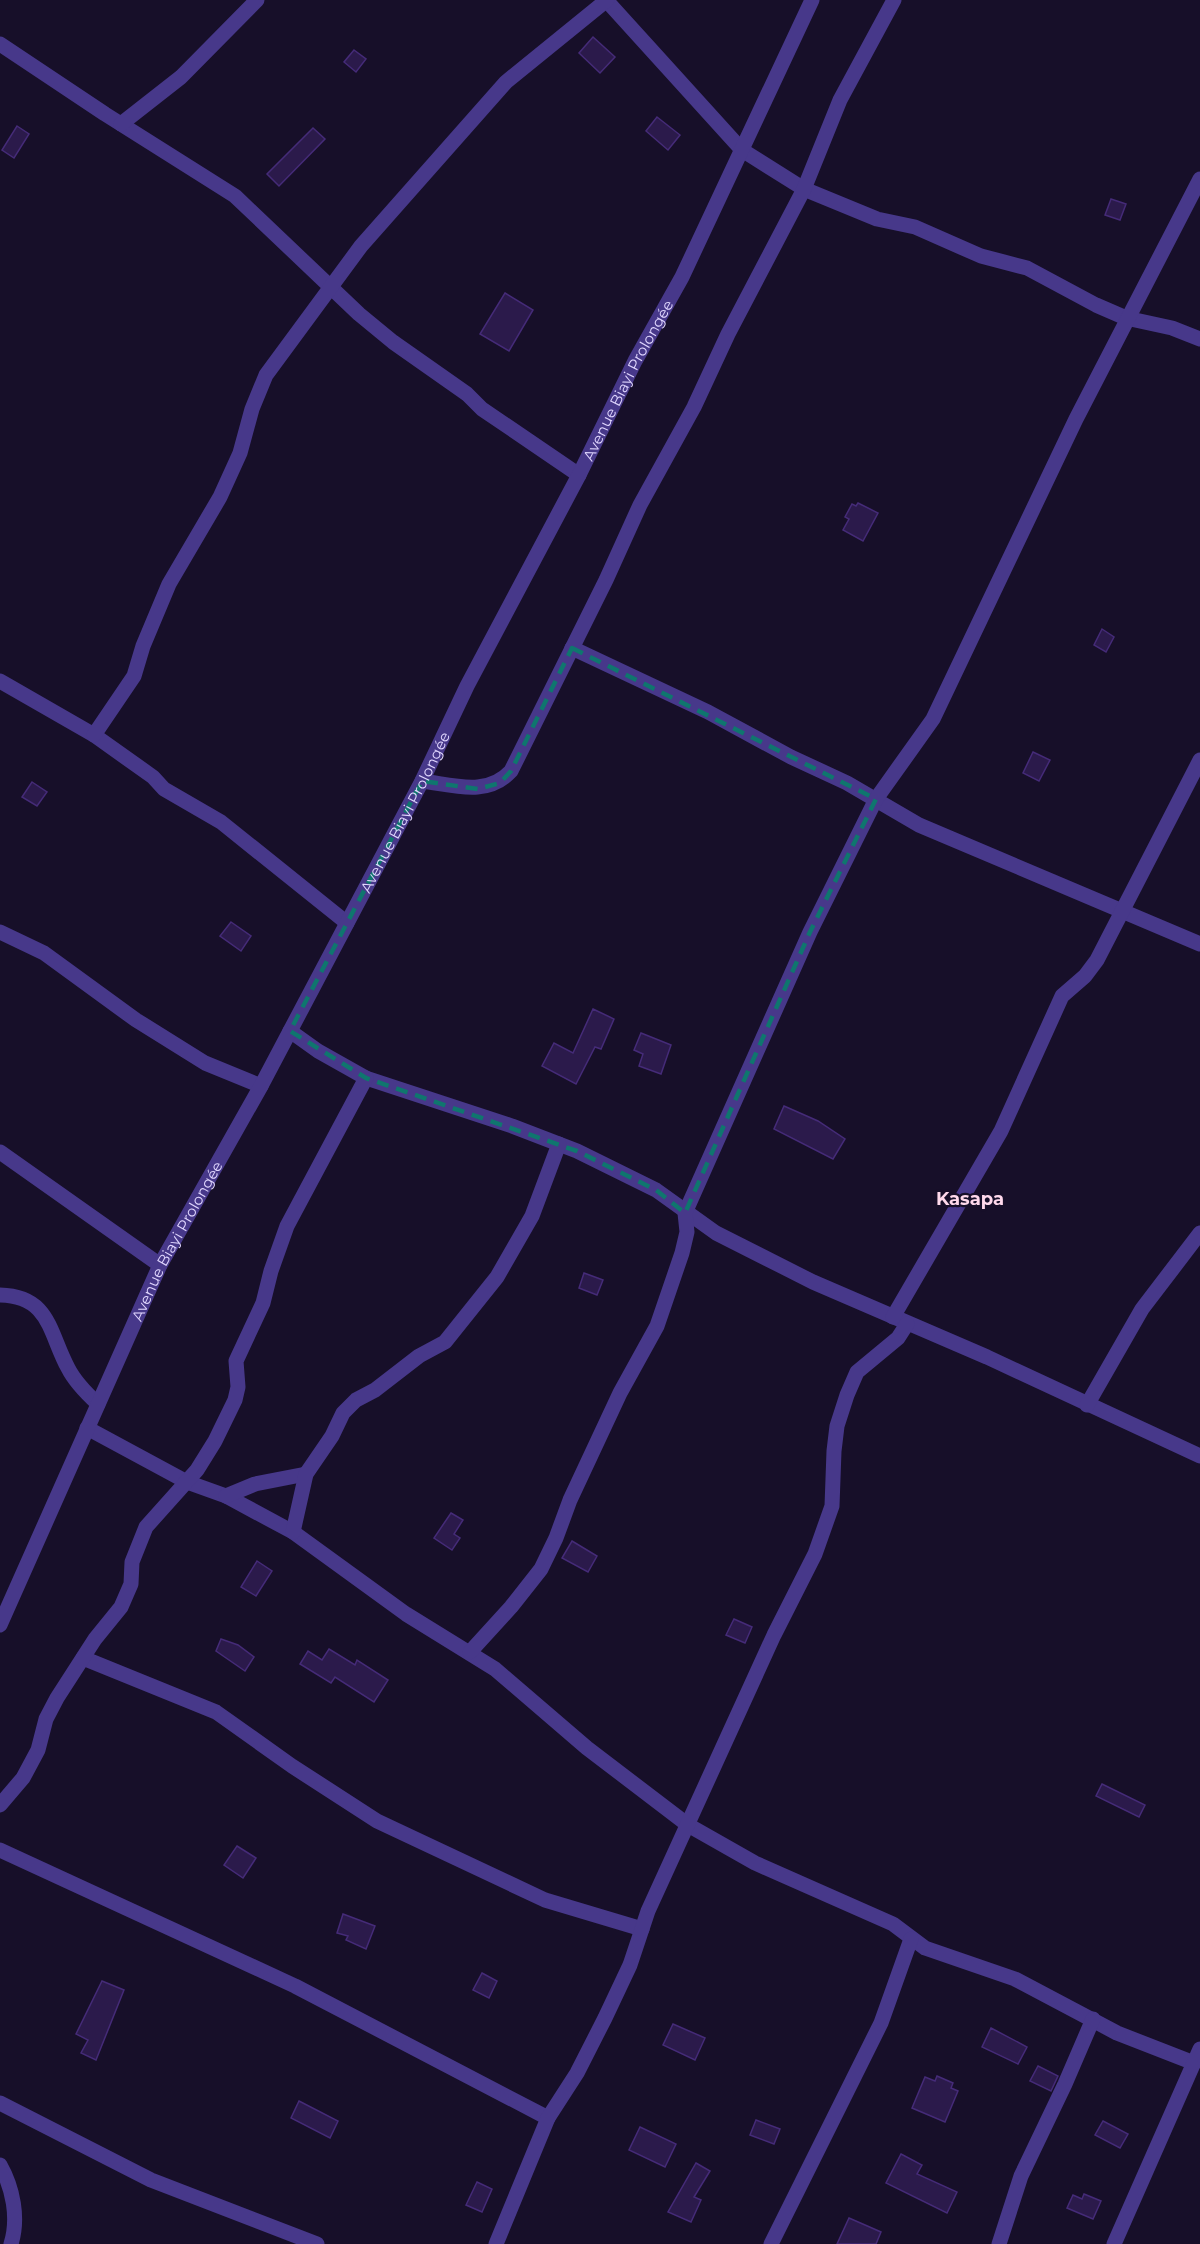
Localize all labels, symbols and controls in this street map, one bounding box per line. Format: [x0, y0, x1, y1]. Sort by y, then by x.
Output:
street label: Avenue Biayi Prolongée [578, 296, 677, 463]
street label: Avenue Biayi Prolongée [355, 728, 454, 896]
street label: Avenue Biayi Prolongée [127, 1157, 226, 1324]
district label: Kasapa [936, 1188, 1004, 1210]

